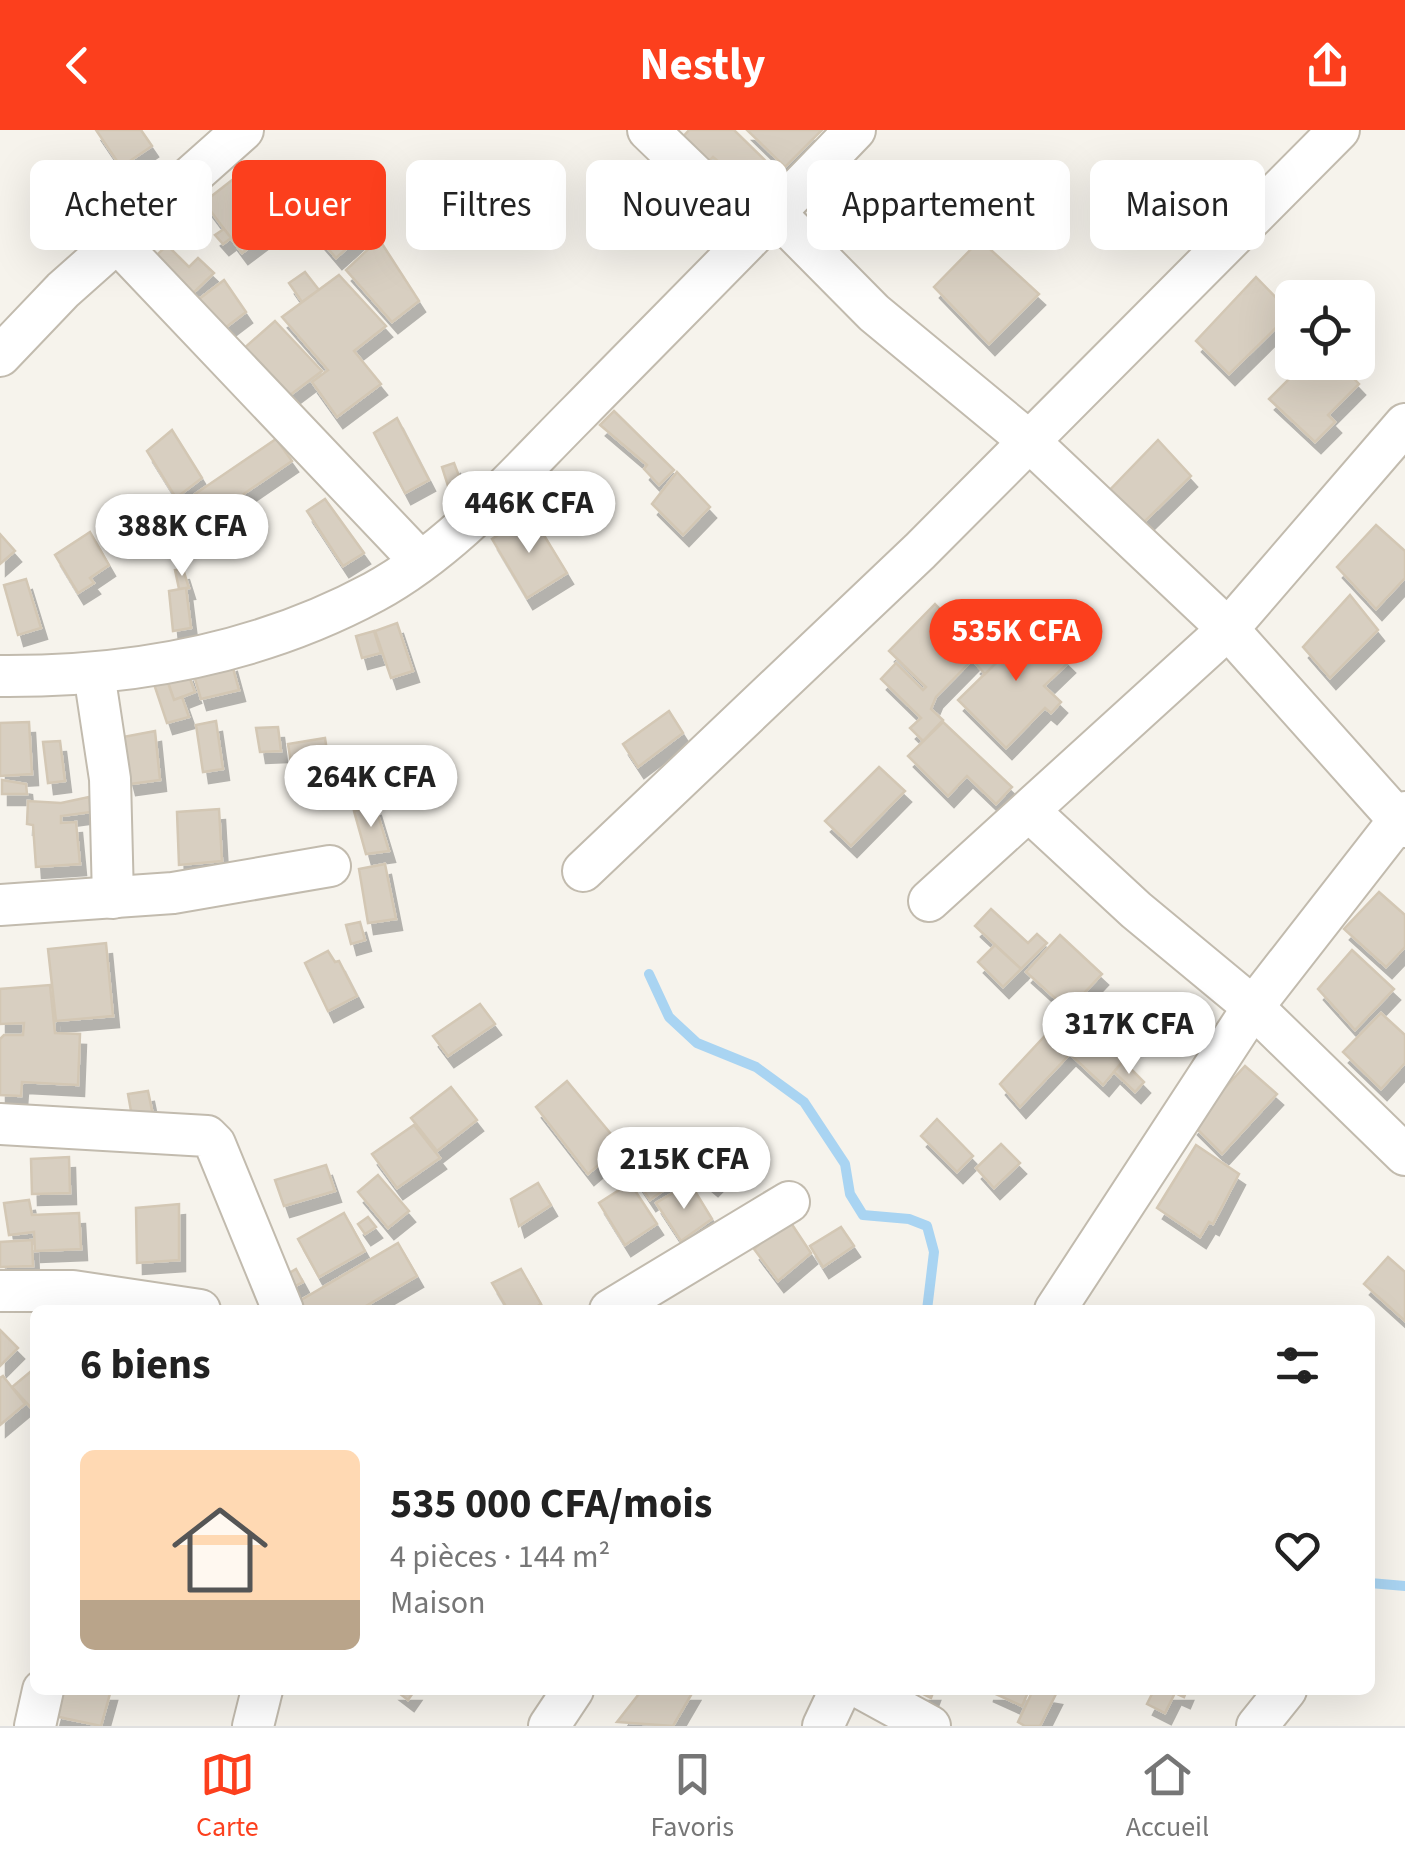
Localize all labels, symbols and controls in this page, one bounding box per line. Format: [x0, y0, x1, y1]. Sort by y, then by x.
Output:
text: Nestly [640, 33, 765, 97]
icon: back [50, 38, 105, 93]
icon: share [1300, 38, 1355, 93]
chip: Acheter [30, 160, 212, 250]
chip: Louer [232, 160, 386, 250]
chip: Filtres [406, 160, 566, 250]
chip: Nouveau [586, 160, 787, 250]
chip: Appartement [807, 160, 1070, 250]
chip: Maison [1090, 160, 1265, 250]
map controls [1275, 280, 1375, 380]
button: locate [1275, 280, 1375, 380]
pin: 446K CFA [426, 471, 632, 556]
text: 446K CFA [464, 480, 594, 526]
pin: 388K CFA [79, 494, 285, 579]
text: 388K CFA [117, 503, 247, 549]
pin: 535K CFA [913, 599, 1119, 684]
text: 535K CFA [951, 608, 1081, 654]
pin: 264K CFA [268, 745, 474, 830]
text: 264K CFA [306, 754, 436, 800]
pin: 317K CFA [1026, 992, 1232, 1077]
text: 317K CFA [1064, 1001, 1194, 1047]
pin: 215K CFA [581, 1127, 787, 1212]
text: 215K CFA [619, 1136, 749, 1182]
text: 6 biens [80, 1335, 211, 1395]
icon: filters [1270, 1338, 1325, 1393]
text: 535 000 CFA/mois [390, 1474, 712, 1534]
icon: home [160, 1490, 280, 1610]
icon: heart [1270, 1523, 1325, 1578]
text: 4 pièces · 144 m² [390, 1534, 610, 1580]
text: Maison [390, 1580, 486, 1626]
tab: Carte [196, 1747, 259, 1847]
tab: Favoris [650, 1747, 734, 1847]
tab: Accueil [1126, 1747, 1209, 1847]

